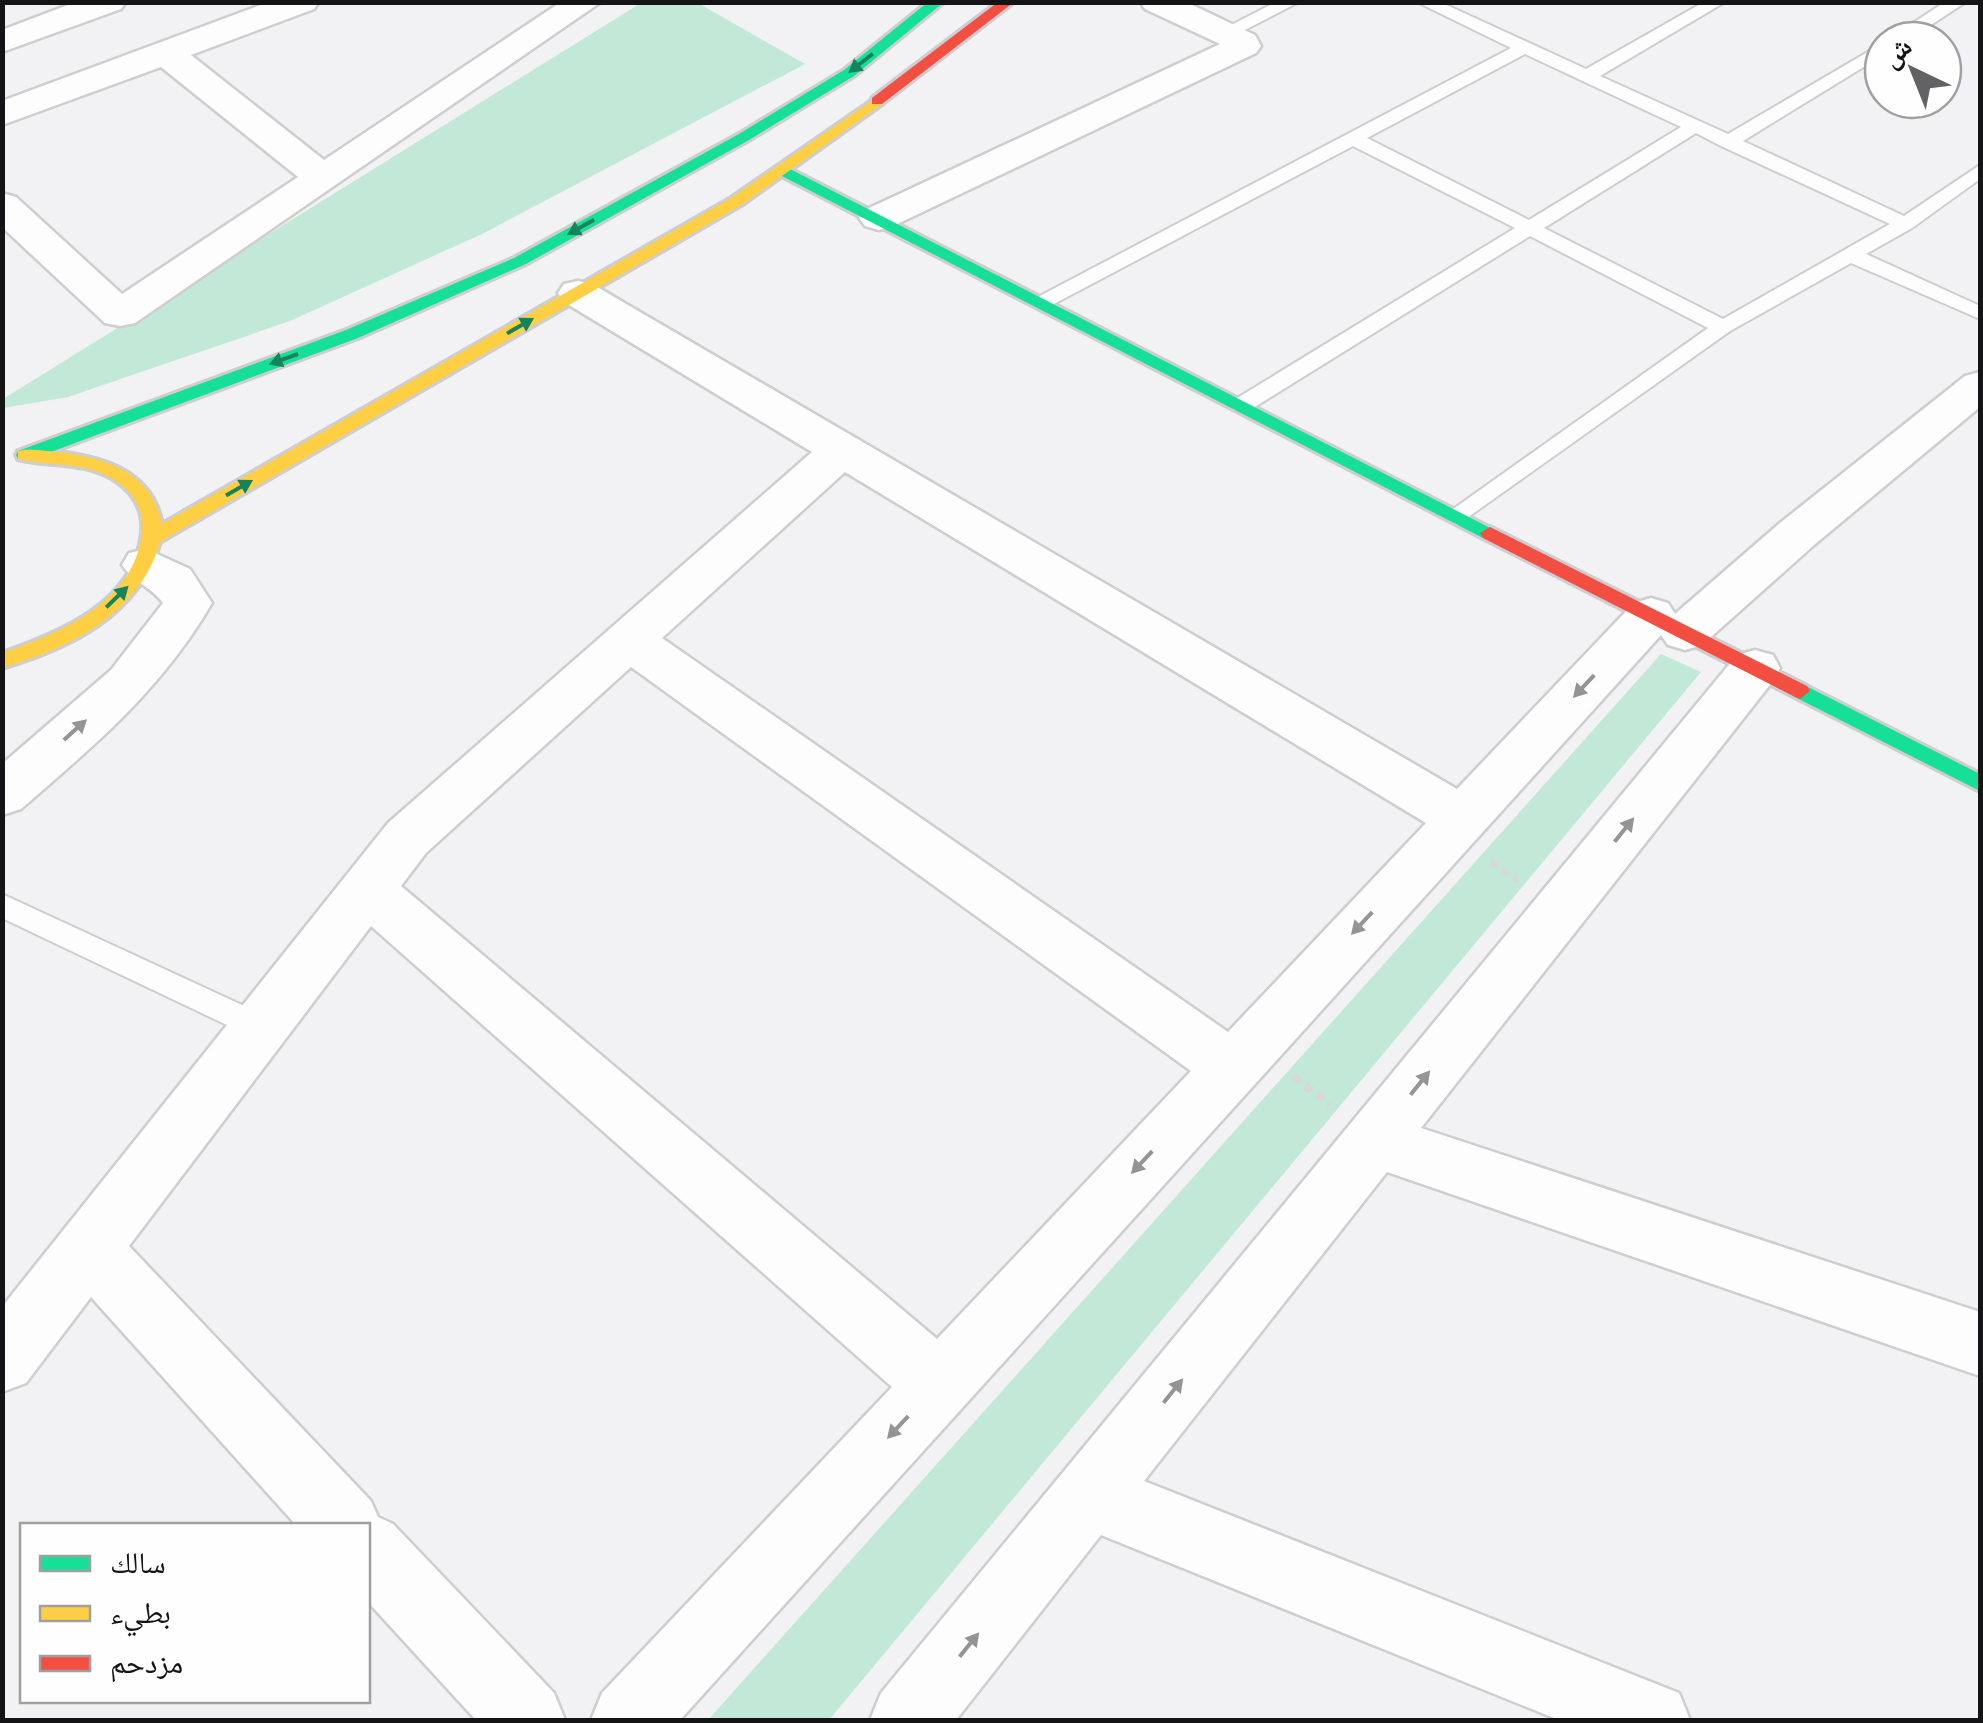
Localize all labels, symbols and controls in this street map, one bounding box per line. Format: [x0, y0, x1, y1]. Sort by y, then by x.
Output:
north arrow [1863, 20, 1963, 120]
text: ش [1871, 27, 1921, 77]
one-way arrow [848, 52, 874, 73]
one-way arrow [566, 219, 595, 236]
one-way arrow [506, 318, 534, 335]
one-way arrow [269, 352, 299, 367]
one-way arrow [224, 480, 253, 497]
one-way arrow [105, 586, 128, 610]
one-way arrow [1573, 673, 1596, 697]
one-way arrow [63, 720, 88, 742]
one-way arrow [1613, 818, 1634, 843]
one-way arrow [1351, 911, 1374, 935]
one-way arrow [1409, 1071, 1430, 1096]
one-way arrow [1131, 1150, 1154, 1174]
one-way arrow [1162, 1379, 1183, 1404]
one-way arrow [887, 1415, 910, 1439]
legend [20, 1523, 370, 1703]
text: سالك [110, 1541, 166, 1584]
text: بطيء [110, 1591, 171, 1637]
one-way arrow [958, 1632, 979, 1657]
text: مزدحم [110, 1641, 183, 1684]

